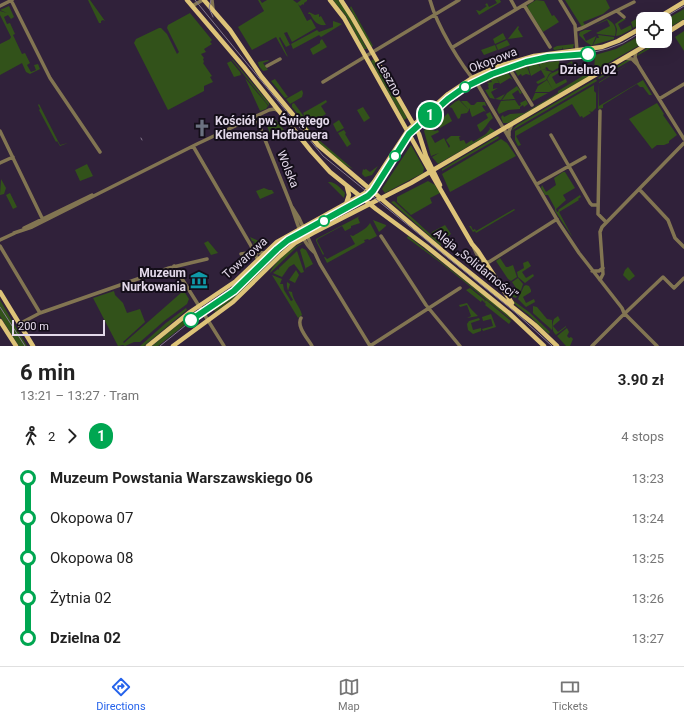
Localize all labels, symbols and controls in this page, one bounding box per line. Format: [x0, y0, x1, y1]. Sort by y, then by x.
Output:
map controls [636, 12, 672, 48]
button: locate [636, 12, 672, 48]
street label: Okopowa [467, 44, 519, 76]
marker: Dzielna 02 [580, 46, 596, 62]
street label: Leszno [374, 58, 405, 98]
place label: Dzielna 02 [560, 63, 616, 77]
unlabelled marker [459, 81, 471, 93]
line badge: 1 [417, 102, 443, 128]
text: 1 [426, 107, 434, 123]
place label: Kościół pw. Świętego Klemensa Hofbauera [215, 113, 330, 142]
church icon: Kościół pw. Świętego Klemensa Hofbauera [192, 118, 212, 138]
street label: Wolska [274, 148, 302, 190]
unlabelled marker [389, 150, 401, 162]
unlabelled marker [318, 215, 330, 227]
street label: Aleja „Solidarności” [431, 226, 521, 302]
street label: Towarowa [220, 234, 270, 282]
place label: Muzeum Nurkowania [122, 266, 187, 294]
museum icon: Muzeum Nurkowania [189, 270, 209, 290]
unlabelled marker [183, 312, 199, 328]
scale bar [12, 318, 105, 337]
text: 200 m [18, 320, 49, 333]
text: 6 min [20, 360, 75, 385]
text: 3.90 zł [618, 371, 664, 389]
text: 13:21 – 13:27 · Tram [20, 388, 139, 403]
icon: walk [20, 425, 42, 447]
icon: forward [61, 425, 83, 447]
text: 1 [97, 428, 105, 444]
text: 2 [48, 429, 55, 444]
text: 4 stops [621, 429, 664, 444]
text: Muzeum Powstania Warszawskiego 06 [50, 469, 313, 487]
text: 13:23 [632, 471, 664, 486]
text: Okopowa 07 [50, 509, 133, 527]
text: 13:24 [632, 511, 664, 526]
text: Okopowa 08 [50, 549, 133, 567]
text: 13:25 [632, 551, 664, 566]
text: Żytnia 02 [50, 589, 111, 607]
text: 13:26 [632, 591, 664, 606]
text: Dzielna 02 [50, 629, 121, 647]
text: 13:27 [632, 631, 664, 646]
tab: Directions [96, 676, 146, 713]
tab: Map [338, 676, 360, 713]
tab: Tickets [552, 676, 588, 713]

